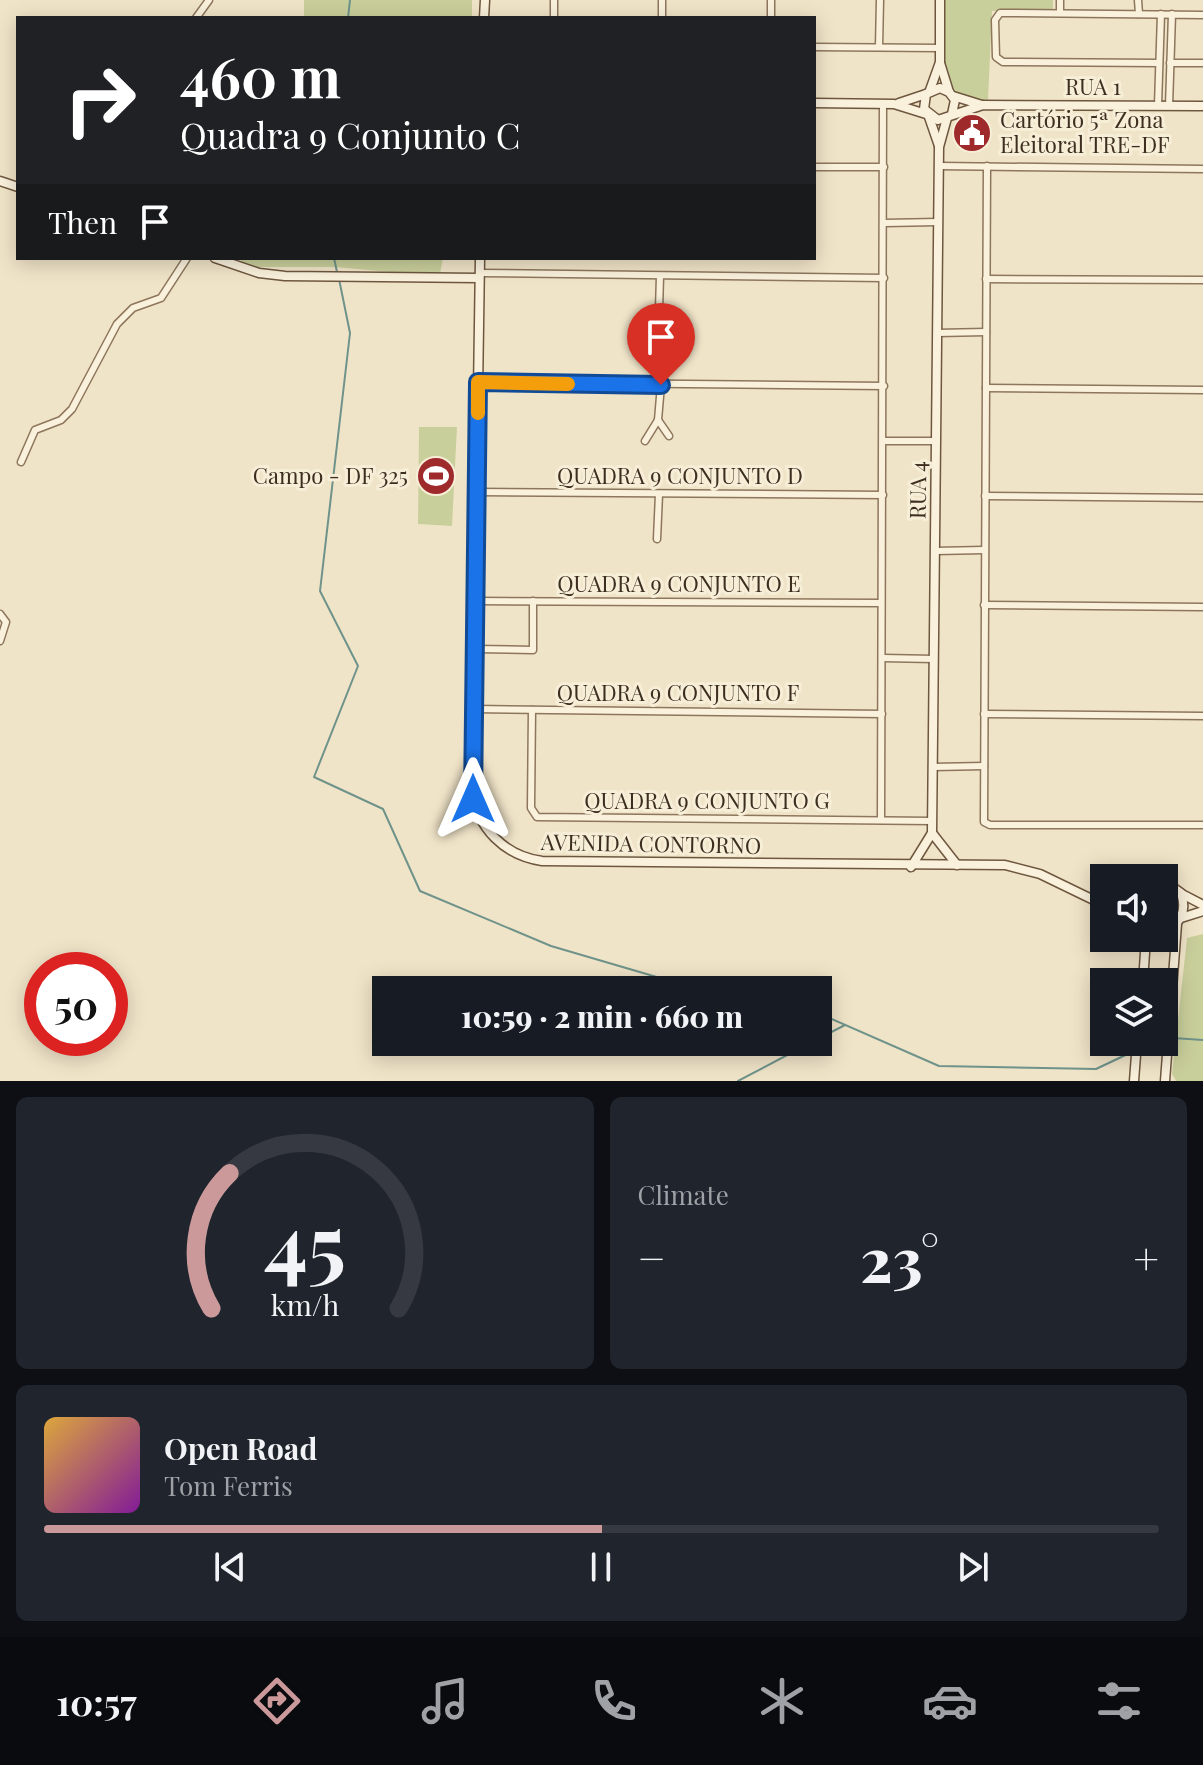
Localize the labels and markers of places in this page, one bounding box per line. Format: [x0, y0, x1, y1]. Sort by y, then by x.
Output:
place label: Cartório 5ª Zona Eleitoral TRE-DF [1000, 104, 1169, 159]
public building icon: Cartório 5ª Zona Eleitoral TRE-DF [951, 112, 993, 154]
pin [627, 303, 695, 385]
sports icon: Campo - DF 325 [415, 455, 457, 497]
place label: Campo - DF 325 [253, 460, 408, 490]

